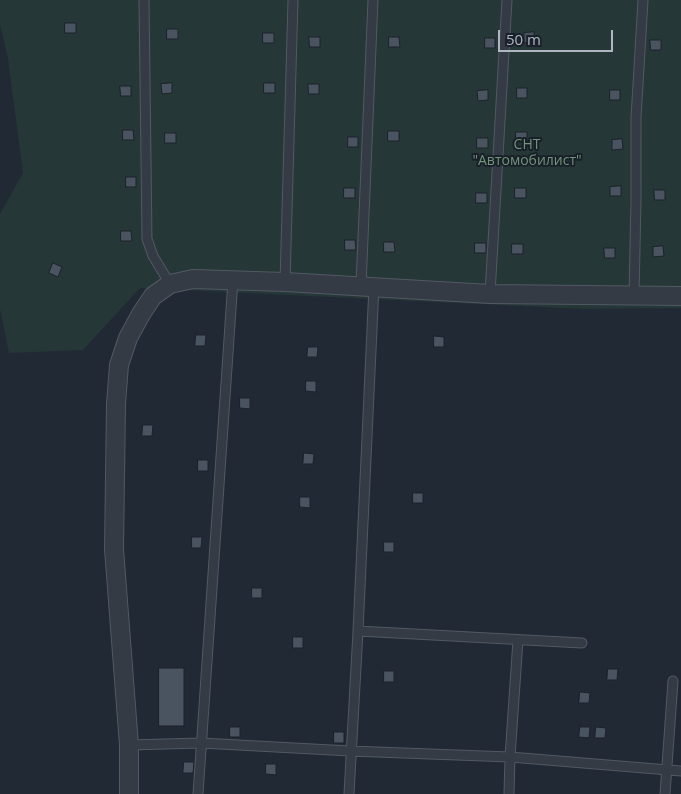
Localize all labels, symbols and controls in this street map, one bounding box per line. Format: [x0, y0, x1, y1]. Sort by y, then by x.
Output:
scale bar [501, 20, 616, 52]
text: 50 m [506, 29, 541, 49]
park label: СНТ "Автомобилист" [472, 137, 582, 170]

